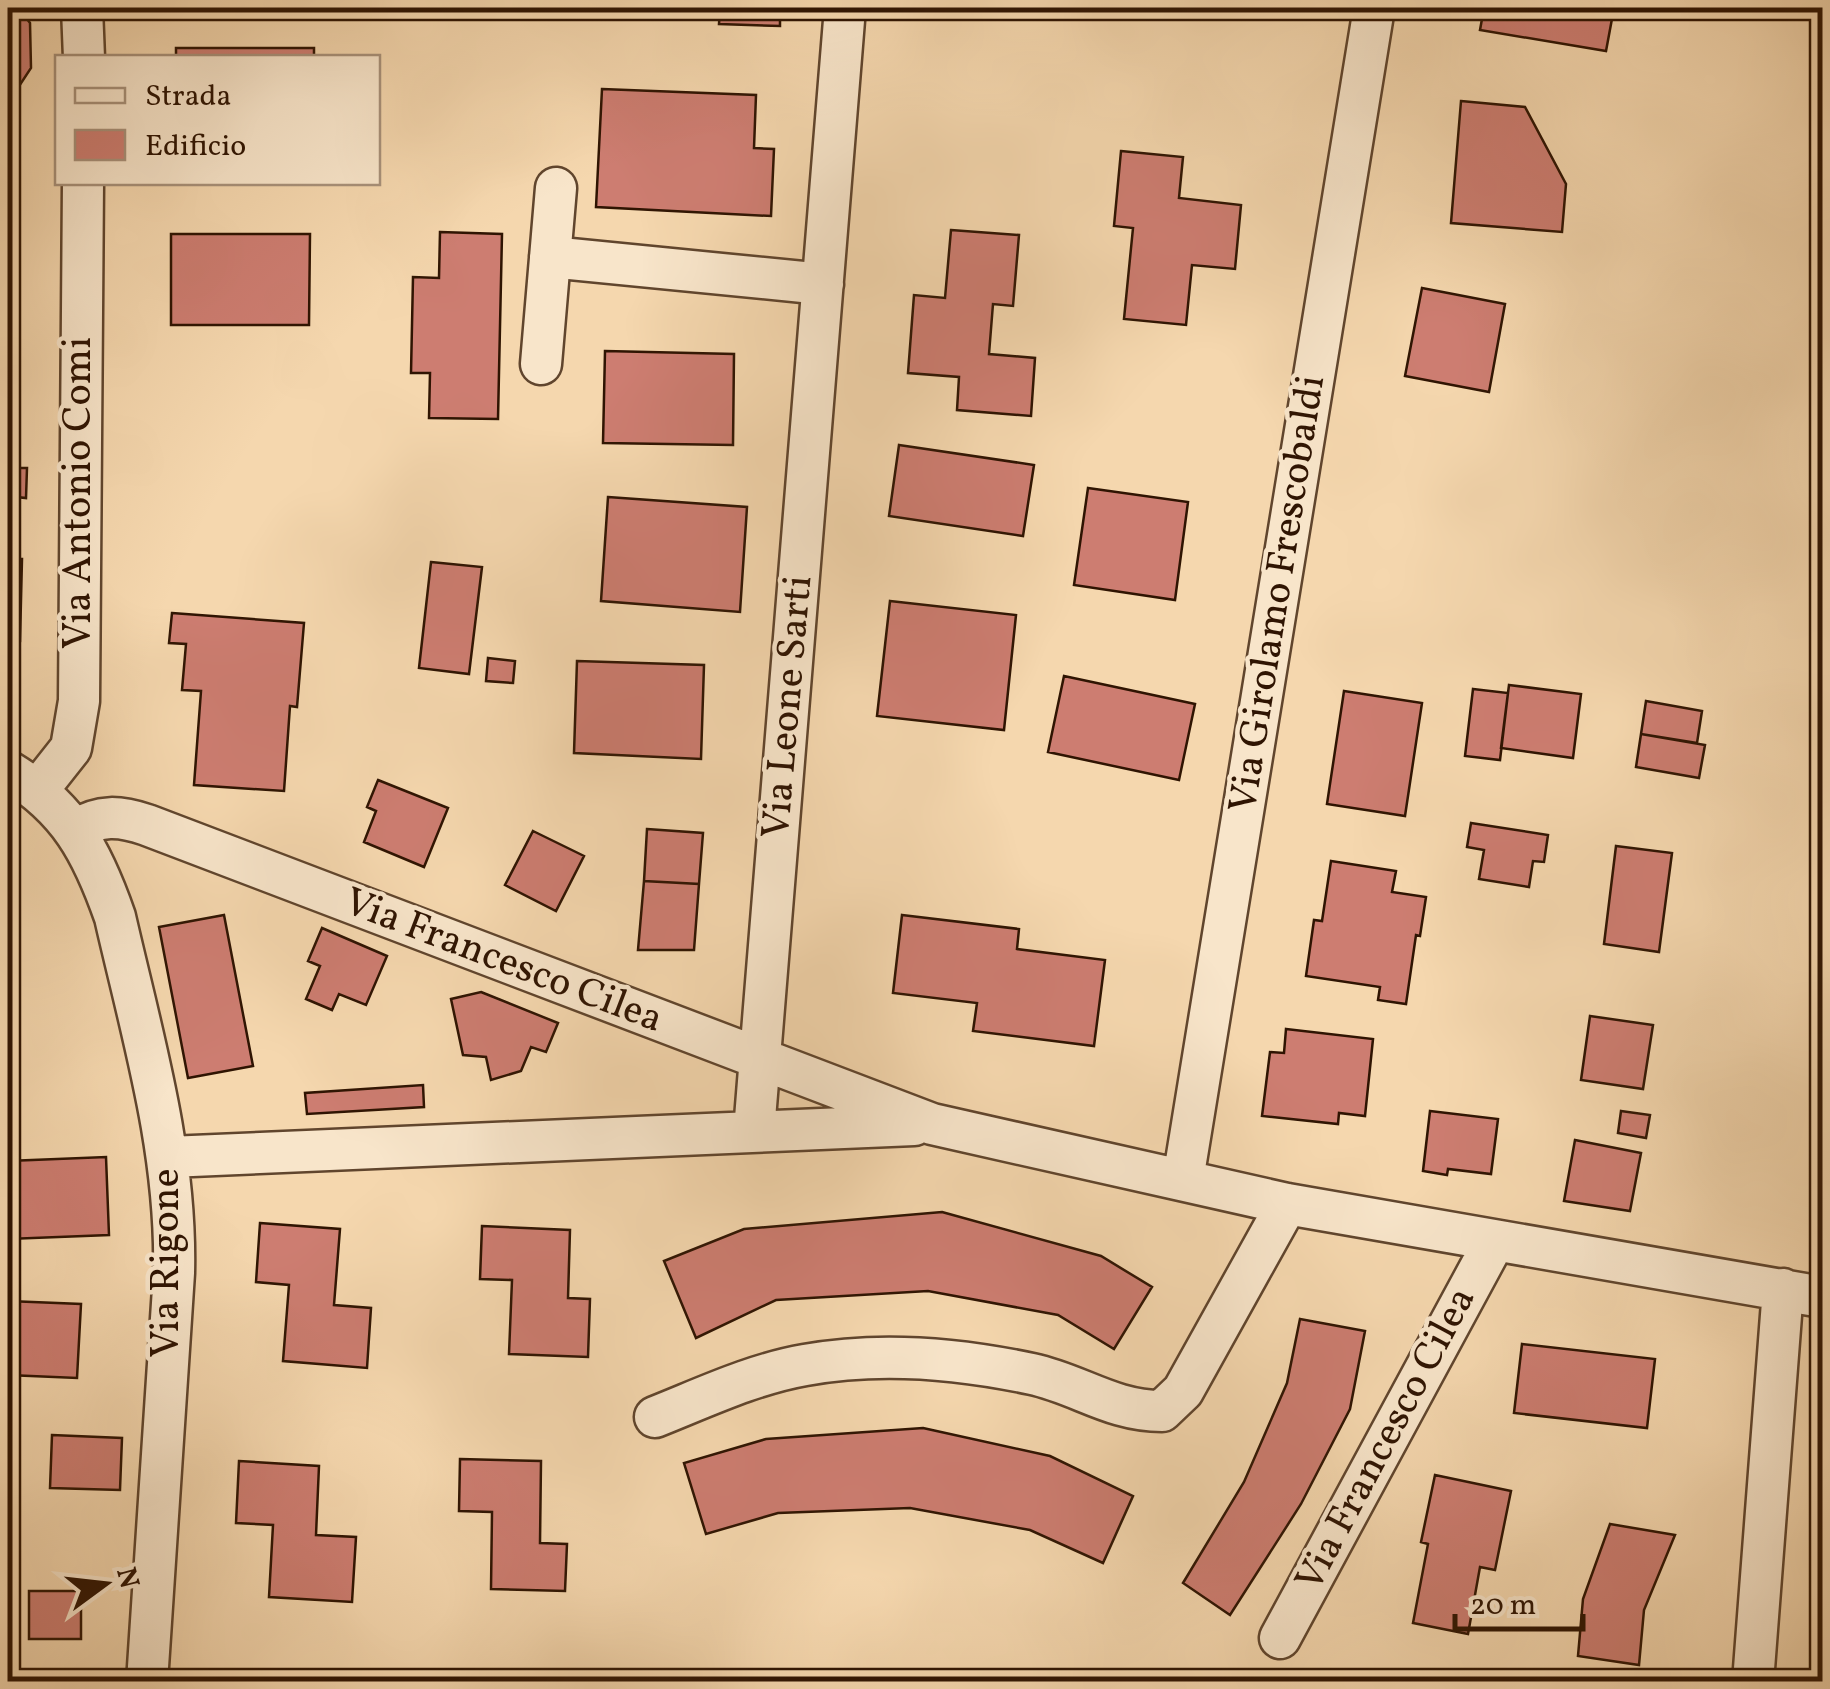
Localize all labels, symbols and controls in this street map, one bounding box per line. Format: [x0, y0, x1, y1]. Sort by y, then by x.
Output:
legend [55, 55, 380, 185]
text: Strada [145, 76, 231, 118]
text: Edificio [145, 126, 246, 168]
street label: Via Antonio Comi [52, 337, 108, 649]
street label: Via Girolamo Frescobaldi [1217, 371, 1341, 817]
street label: Via Leone Sarti [750, 573, 828, 841]
street label: Via Francesco Cilea [336, 875, 670, 1049]
street label: Via Rigone [140, 1168, 196, 1358]
street label: Via Francesco Cilea [1283, 1278, 1491, 1602]
north arrow [55, 1534, 155, 1634]
text: N [105, 1563, 148, 1593]
scale bar [1455, 1569, 1582, 1631]
text: 20 m [1470, 1585, 1536, 1627]

